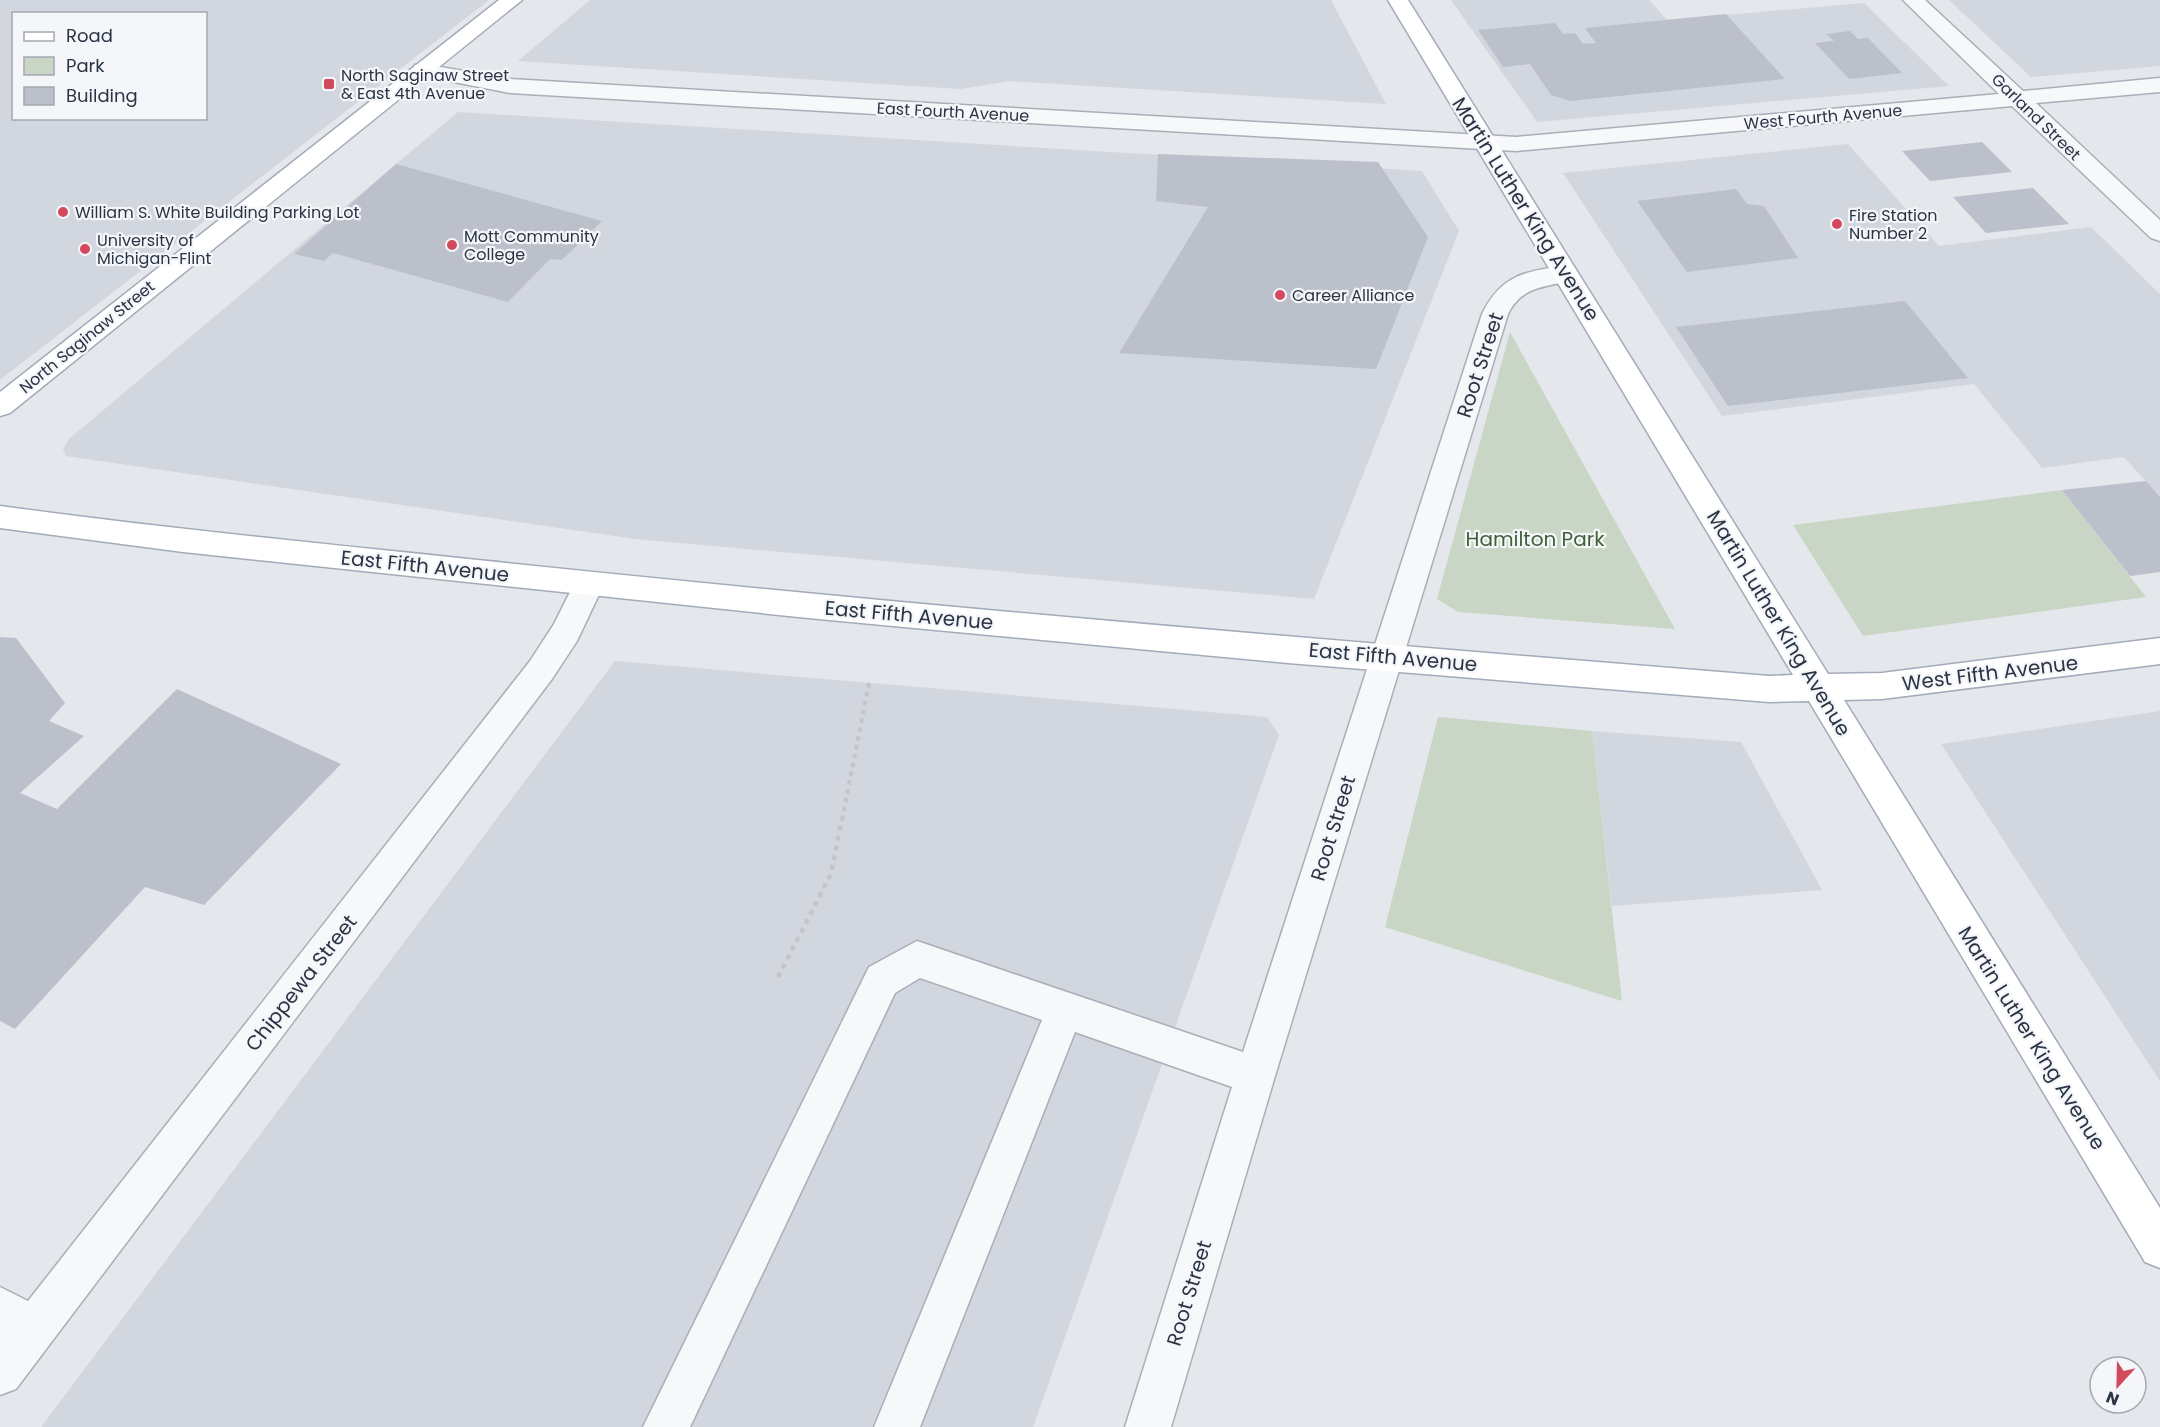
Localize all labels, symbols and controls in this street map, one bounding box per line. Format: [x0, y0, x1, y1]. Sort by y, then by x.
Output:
legend [12, 12, 207, 120]
text: Road [66, 23, 113, 48]
text: Park [66, 53, 105, 78]
place label: North Saginaw Street & East 4th Avenue [341, 64, 509, 105]
street label: Garland Street [1986, 68, 2086, 166]
marker: North Saginaw Street & East 4th Avenue [322, 77, 336, 91]
text: Building [66, 83, 138, 108]
street label: Martin Luther King Avenue [1446, 92, 1606, 326]
street label: East Fourth Avenue [876, 97, 1030, 127]
street label: West Fourth Avenue [1743, 99, 1903, 135]
place label: William S. White Building Parking Lot [75, 201, 359, 224]
place label: Fire Station Number 2 [1849, 204, 1937, 245]
marker: William S. White Building Parking Lot [56, 205, 70, 219]
marker: Fire Station Number 2 [1830, 217, 1844, 231]
place label: Mott Community College [464, 225, 599, 266]
place label: University of Michigan-Flint [97, 229, 211, 270]
marker: Mott Community College [445, 238, 459, 252]
marker: University of Michigan-Flint [78, 242, 92, 256]
street label: North Saginaw Street [14, 275, 160, 399]
place label: Career Alliance [1292, 284, 1415, 307]
marker: Career Alliance [1273, 288, 1287, 302]
street label: Root Street [1450, 309, 1510, 421]
street label: Martin Luther King Avenue [1700, 505, 1858, 741]
park label: Hamilton Park [1466, 525, 1605, 553]
street label: East Fifth Avenue [340, 543, 510, 589]
street label: East Fifth Avenue [824, 594, 994, 636]
street label: East Fifth Avenue [1308, 636, 1478, 678]
street label: West Fifth Avenue [1900, 648, 2080, 698]
street label: Root Street [1304, 772, 1362, 884]
street label: Chippewa Street [239, 909, 363, 1057]
street label: Martin Luther King Avenue [1952, 921, 2112, 1155]
street label: Root Street [1160, 1237, 1218, 1349]
north arrow [2088, 1355, 2148, 1415]
text: N [2103, 1386, 2122, 1411]

